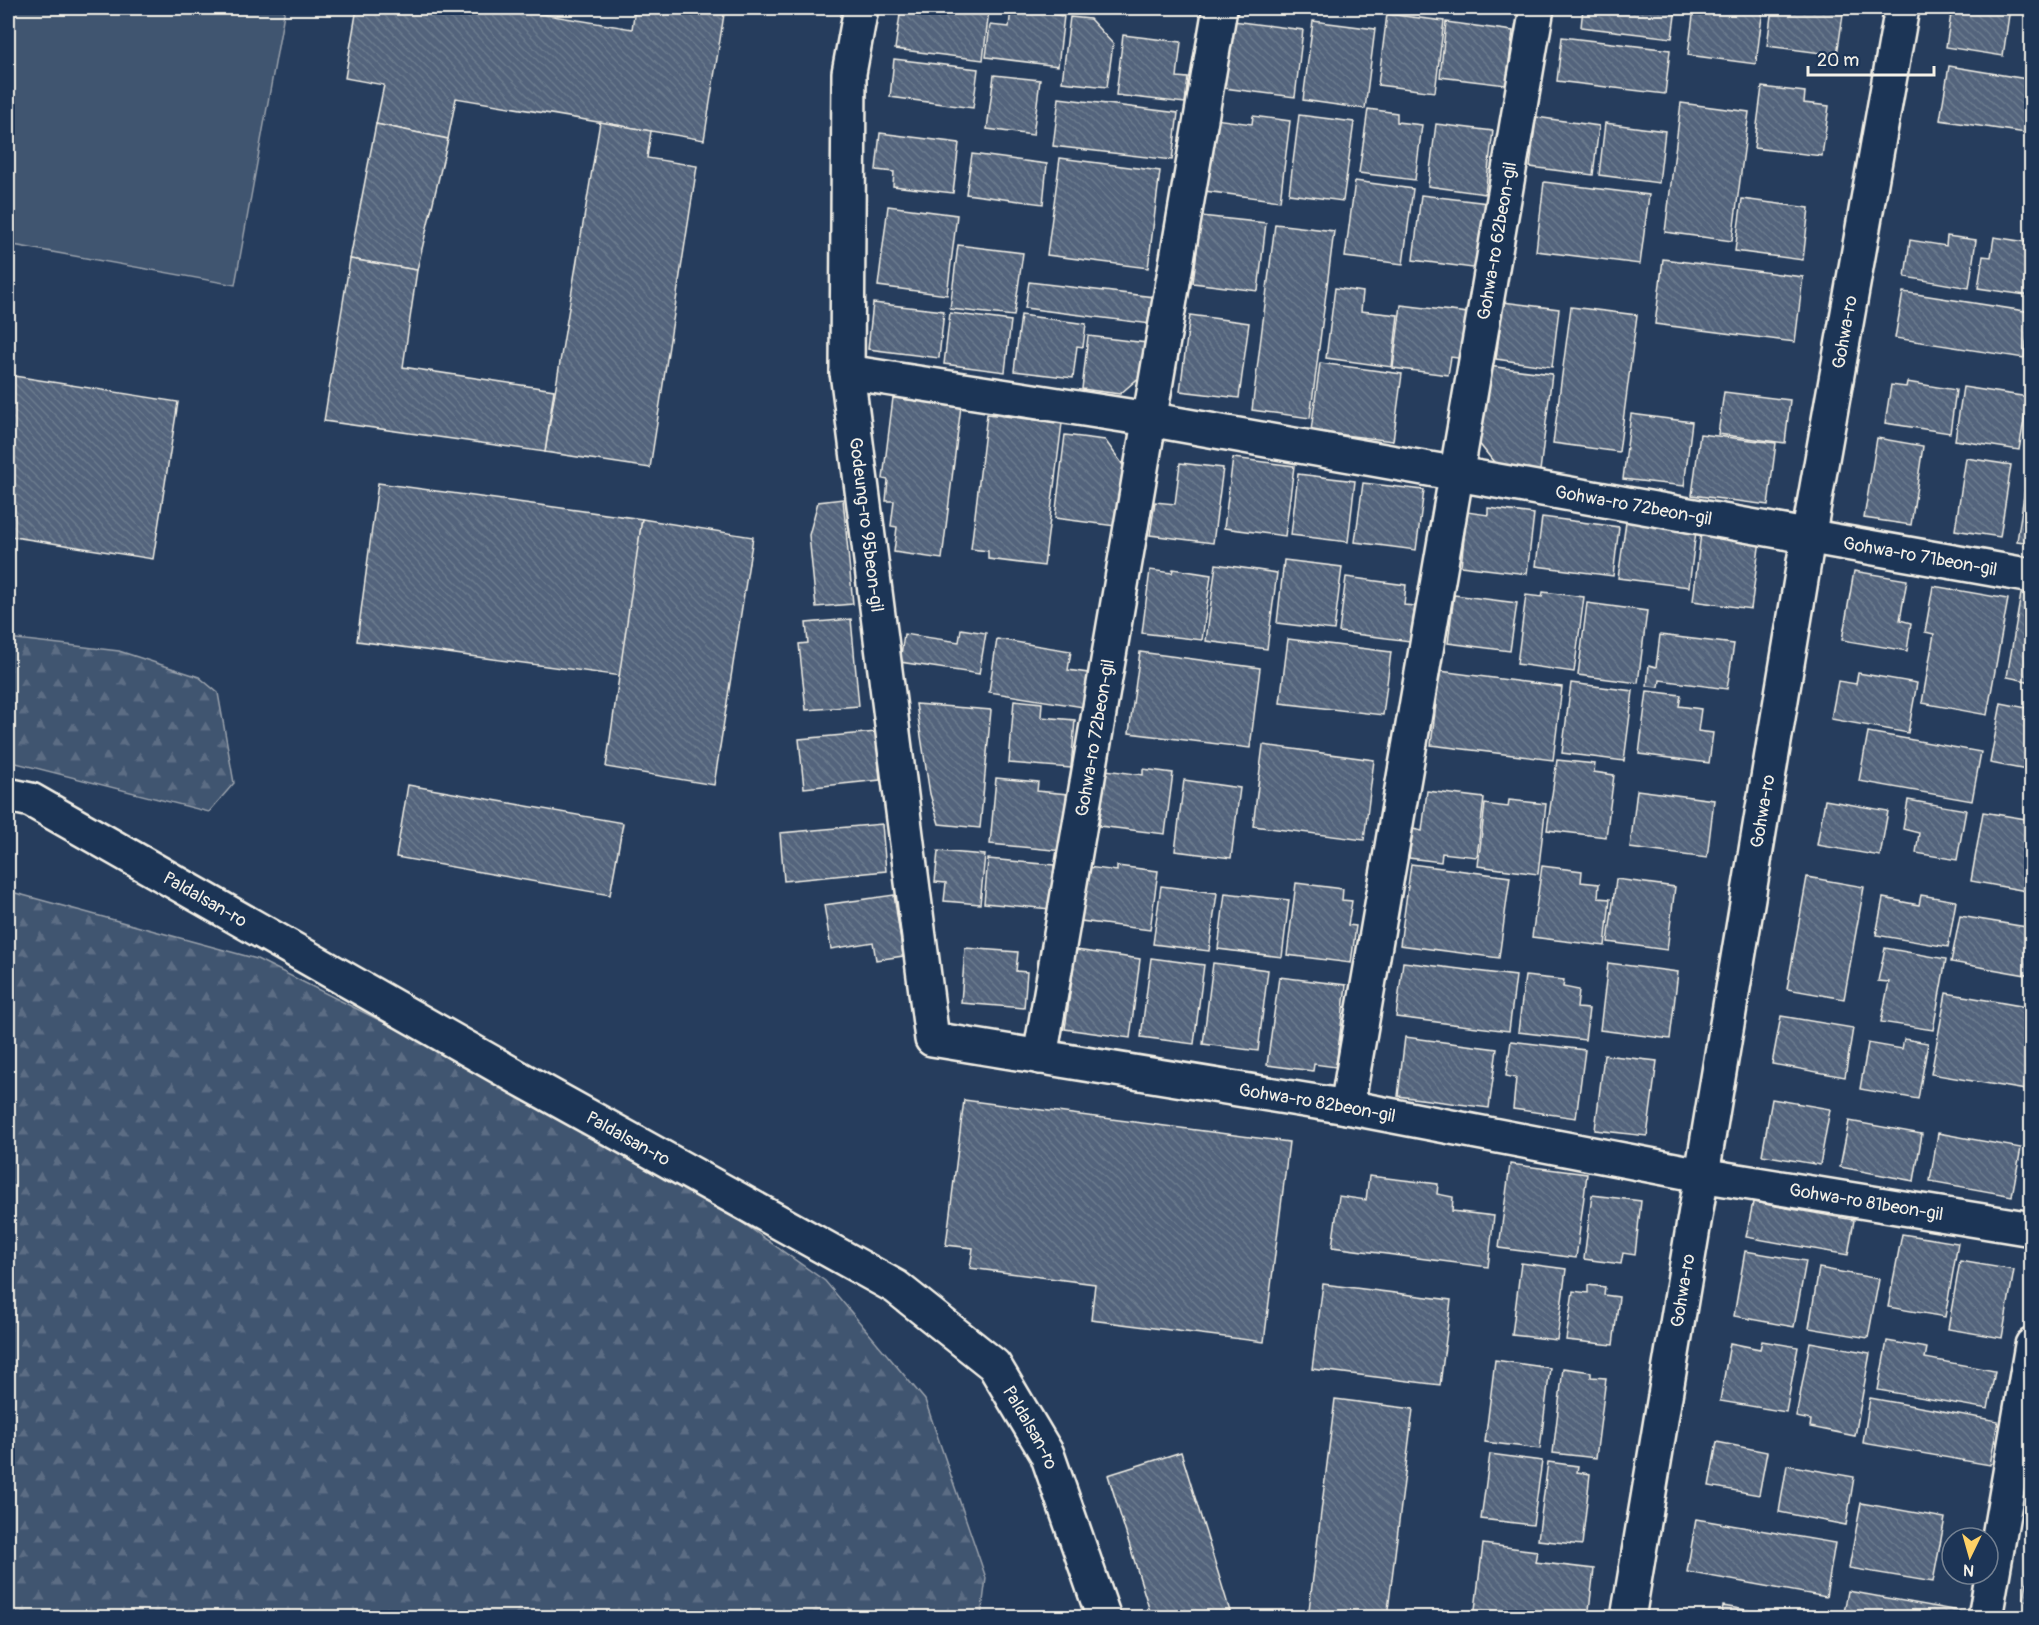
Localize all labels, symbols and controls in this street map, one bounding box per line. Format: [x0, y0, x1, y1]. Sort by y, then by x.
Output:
scale bar [1808, 39, 1934, 77]
text: 20 m [1817, 49, 1859, 72]
street label: Gohwa-ro 62beon-gil [1472, 160, 1522, 322]
street label: Gohwa-ro [1827, 293, 1862, 371]
street label: Godeung-ro 95beon-gil [844, 436, 889, 613]
street label: Gohwa-ro 72beon-gil [1553, 480, 1714, 531]
street label: Gohwa-ro 71beon-gil [1841, 531, 1999, 581]
street label: Gohwa-ro 72beon-gil [1070, 657, 1120, 818]
street label: Gohwa-ro [1745, 772, 1780, 850]
street label: Paldalsan-ro [159, 866, 252, 932]
street label: Gohwa-ro 82beon-gil [1237, 1078, 1398, 1128]
street label: Paldalsan-ro [582, 1106, 675, 1171]
street label: Gohwa-ro 81beon-gil [1788, 1178, 1945, 1226]
street label: Gohwa-ro [1665, 1252, 1700, 1329]
street label: Paldalsan-ro [997, 1382, 1063, 1473]
north arrow [1940, 1526, 2000, 1586]
text: N [1962, 1559, 1975, 1580]

